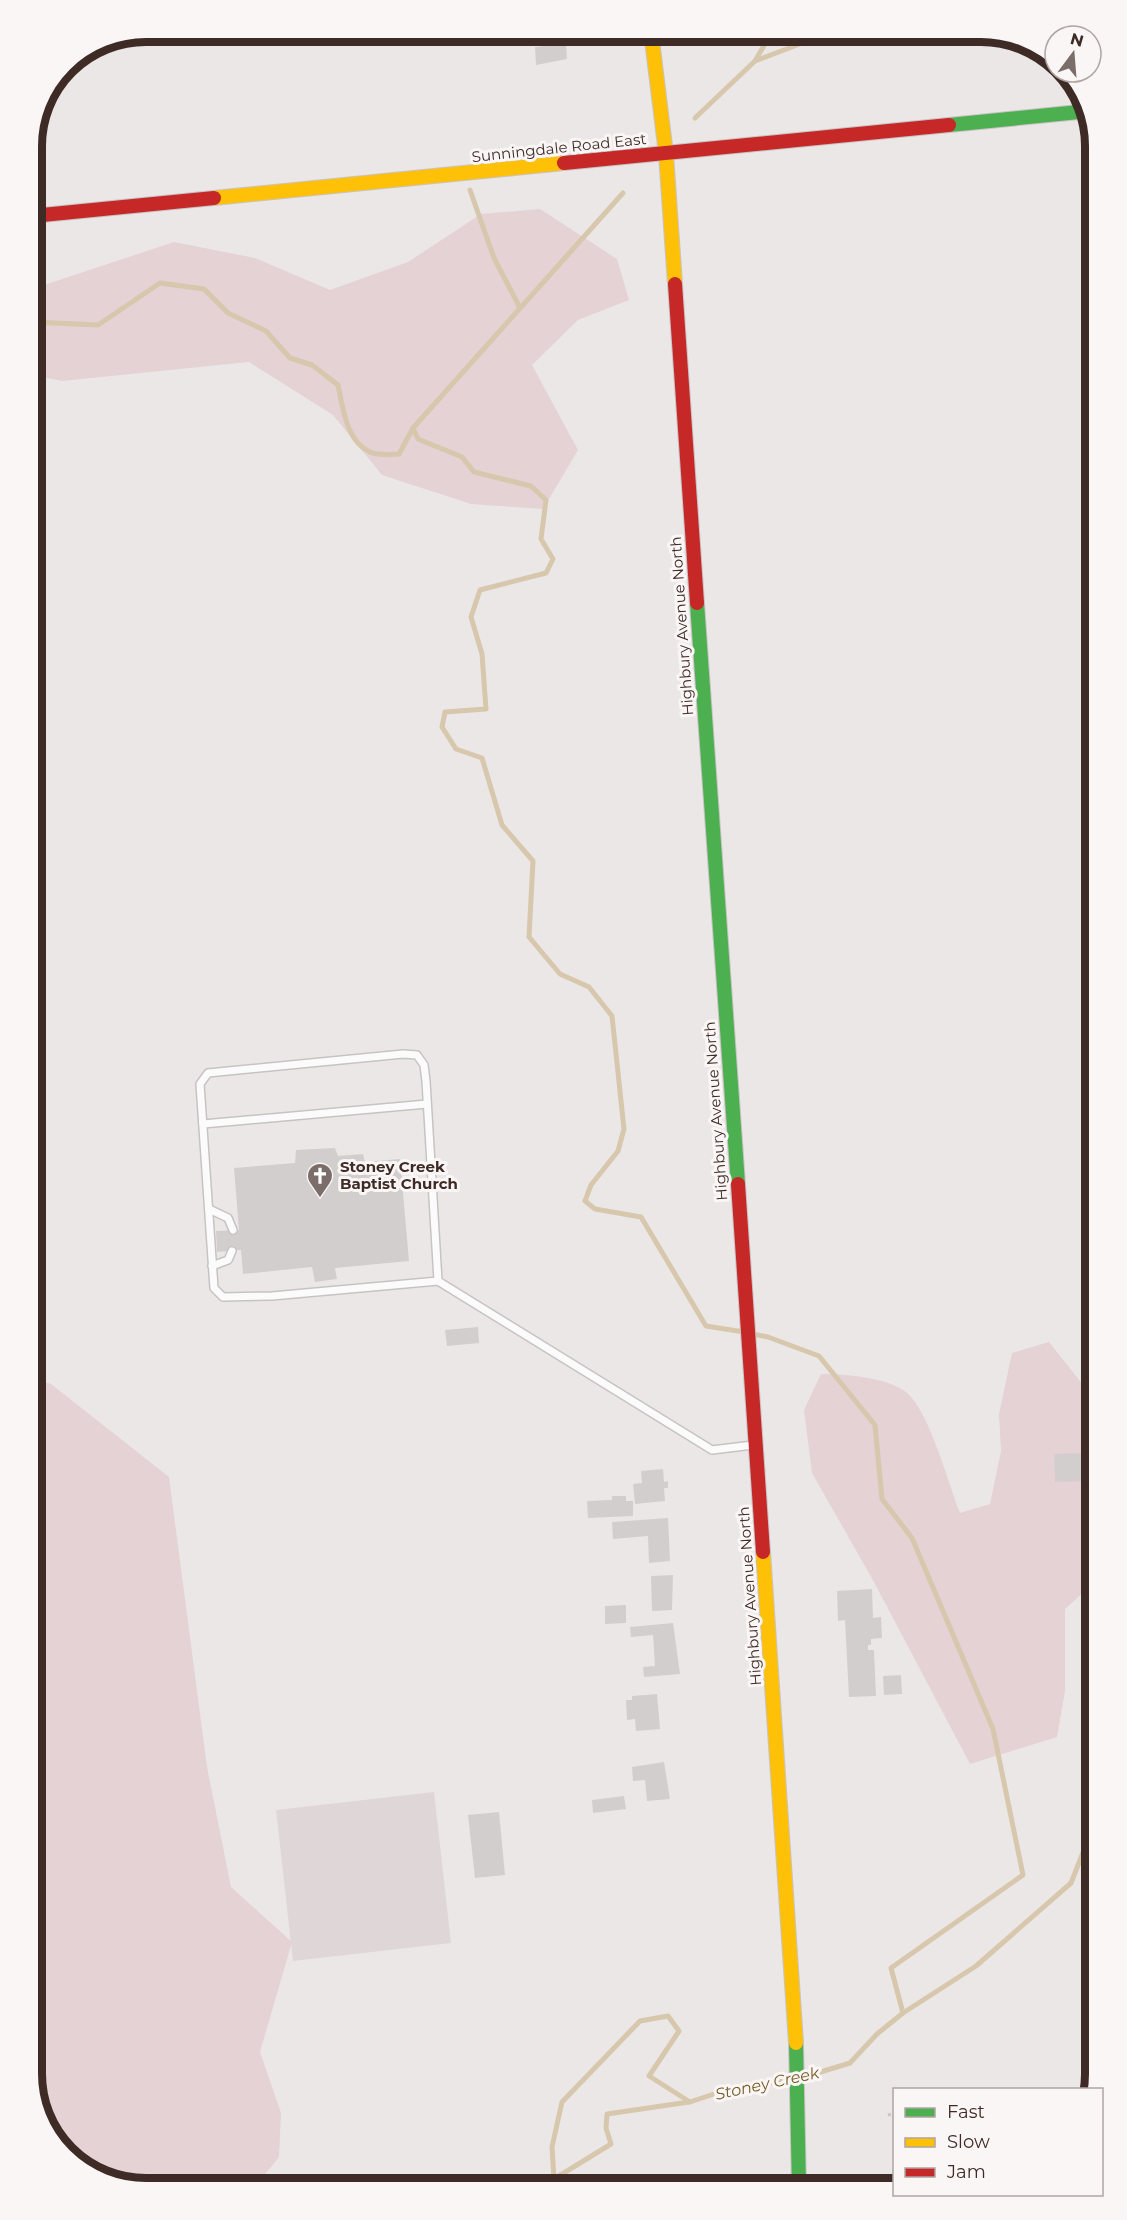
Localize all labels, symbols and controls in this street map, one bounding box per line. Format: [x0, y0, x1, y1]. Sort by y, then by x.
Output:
north arrow [1043, 24, 1103, 84]
text: N [1068, 29, 1086, 51]
street label: Sunningdale Road East [471, 129, 647, 166]
street label: Highbury Avenue North [666, 536, 697, 716]
street label: Highbury Avenue North [700, 1021, 731, 1201]
place label: Stoney Creek Baptist Church [340, 1157, 458, 1193]
church icon: Stoney Creek Baptist Church [305, 1161, 335, 1199]
street label: Highbury Avenue North [734, 1506, 765, 1686]
water label: Stoney Creek [713, 2063, 822, 2104]
legend [893, 2088, 1103, 2196]
text: Fast [947, 2101, 985, 2123]
text: Slow [947, 2131, 990, 2153]
text: Jam [946, 2161, 986, 2183]

